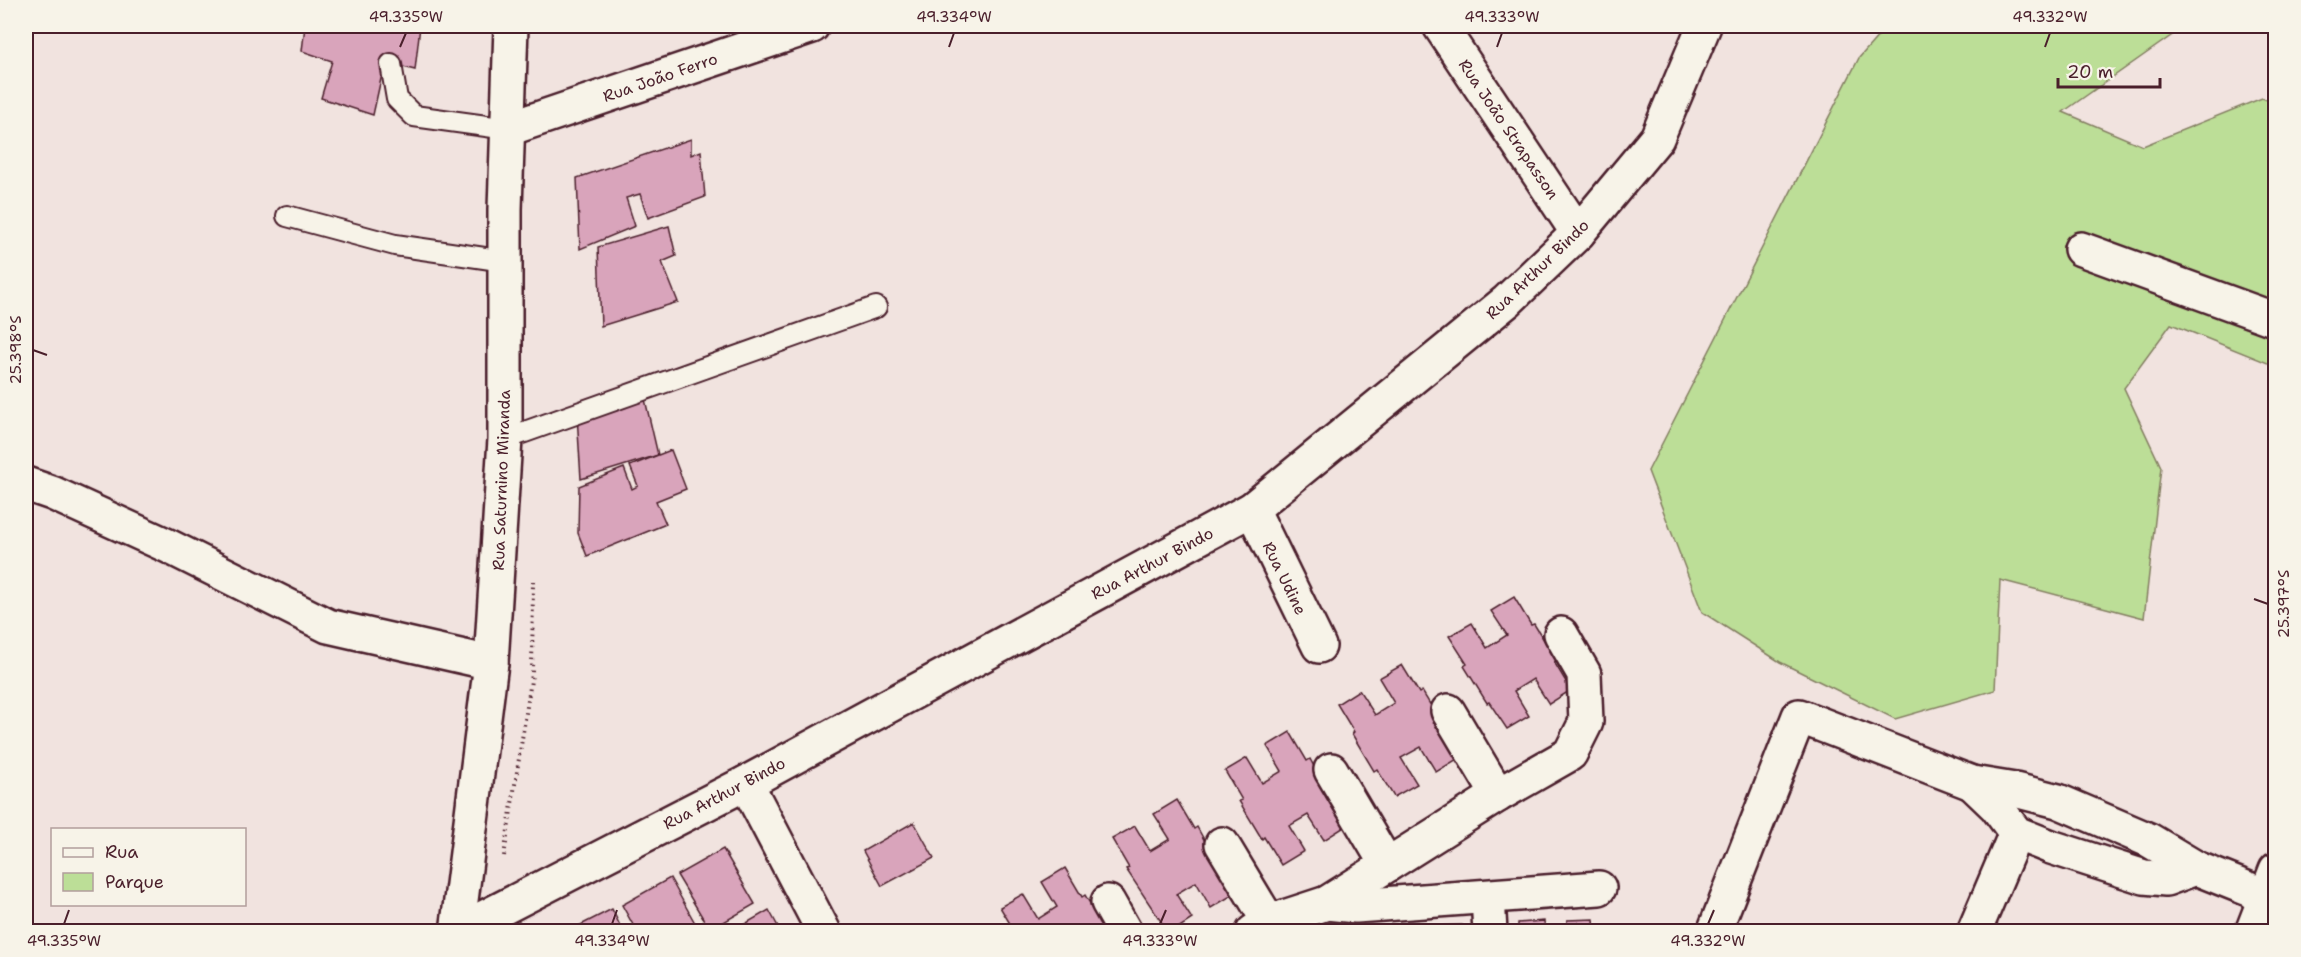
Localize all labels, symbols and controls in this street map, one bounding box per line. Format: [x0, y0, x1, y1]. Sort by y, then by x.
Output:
text: 49.335°W [369, 7, 443, 27]
text: 49.334°W [916, 7, 992, 27]
text: 49.333°W [1464, 7, 1540, 27]
text: 49.332°W [2012, 7, 2088, 27]
street label: Rua João Ferro [600, 48, 720, 107]
scale bar [2058, 51, 2160, 89]
street label: Rua João Strapasson [1454, 55, 1564, 204]
text: 20 m [2067, 60, 2113, 84]
street label: Rua Arthur Bindo [1481, 215, 1593, 324]
text: 25.398°S [6, 315, 26, 385]
street label: Rua Saturnino Miranda [488, 389, 515, 571]
street label: Rua Arthur Bindo [1088, 522, 1217, 605]
street label: Rua Udine [1258, 538, 1311, 618]
text: 25.397°S [2274, 570, 2294, 638]
street label: Rua Arthur Bindo [660, 752, 789, 835]
legend [51, 828, 246, 906]
text: Rua [105, 840, 138, 864]
text: Parque [105, 870, 164, 894]
text: 49.335°W [27, 931, 101, 951]
text: 49.334°W [574, 931, 650, 951]
text: 49.333°W [1122, 931, 1198, 951]
text: 49.332°W [1670, 931, 1746, 951]

